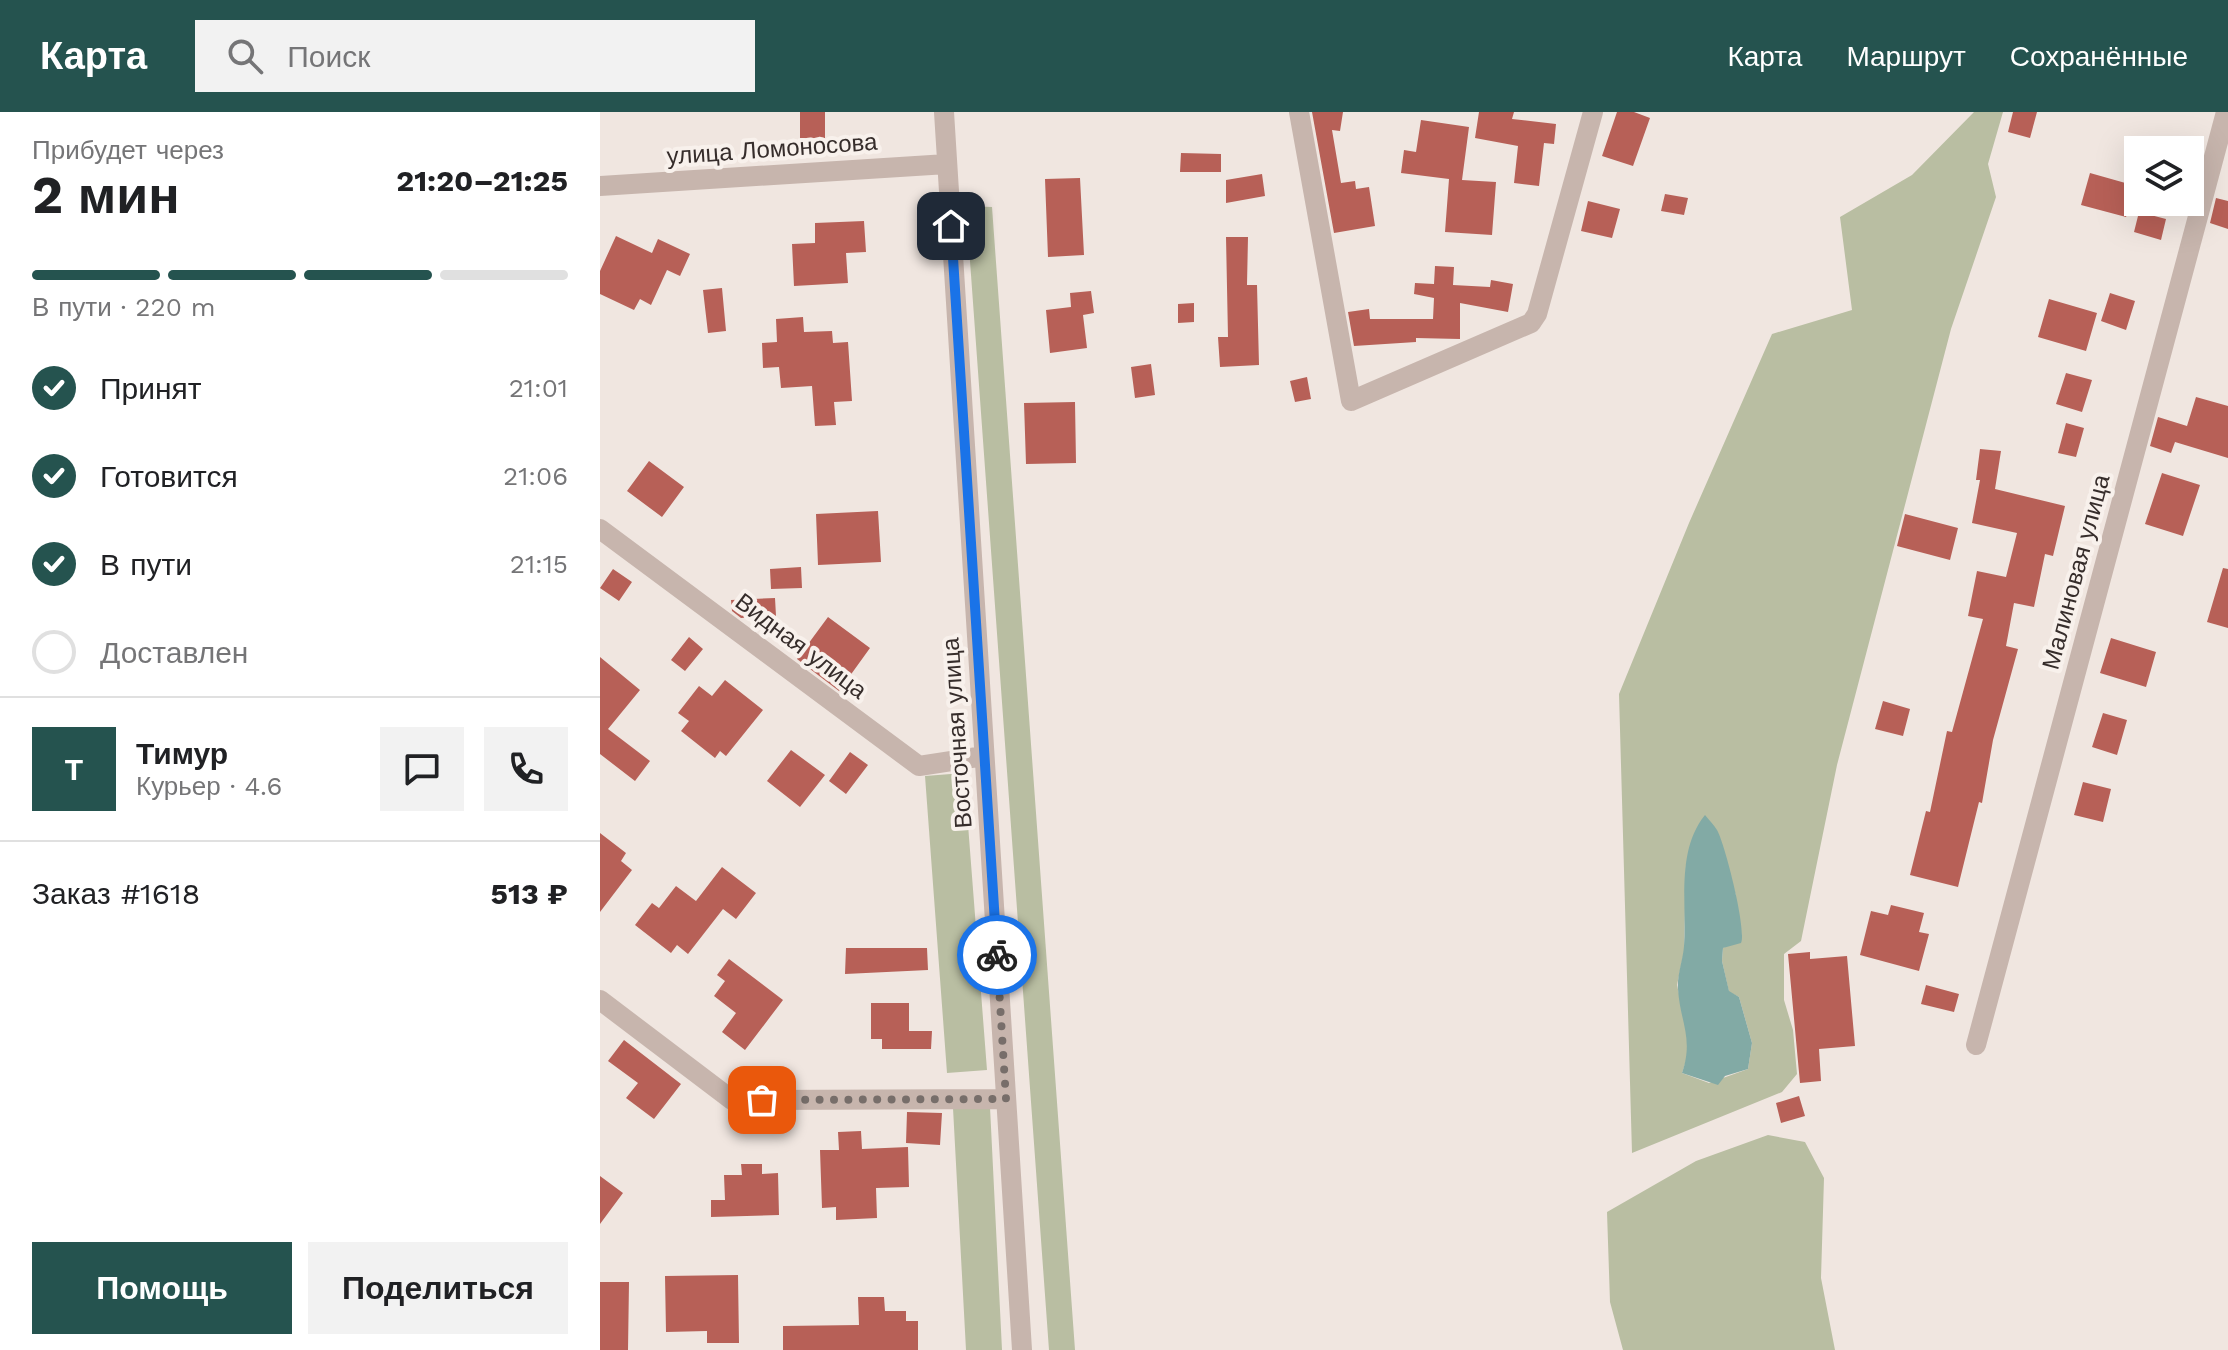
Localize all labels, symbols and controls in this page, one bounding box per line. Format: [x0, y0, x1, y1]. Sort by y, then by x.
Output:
search box [195, 20, 755, 92]
text: Карта [40, 34, 147, 78]
icon: search [223, 34, 267, 78]
text: Поиск [287, 39, 370, 74]
text: Карта [1727, 40, 1802, 73]
text: Маршрут [1846, 40, 1966, 73]
text: Сохранённые [2010, 40, 2188, 73]
street label: улица Ломоносова [666, 128, 879, 170]
text: Прибудет через [32, 135, 224, 165]
map controls [2124, 136, 2204, 216]
button: layers [2124, 136, 2204, 216]
text: 21:20–21:25 [396, 163, 568, 198]
text: 2 мин [32, 165, 180, 226]
pin [917, 192, 985, 260]
icon: home [929, 204, 973, 248]
text: В пути · 220 m [32, 292, 215, 322]
icon: check [32, 366, 76, 410]
text: Принят [100, 371, 202, 406]
text: 21:01 [509, 373, 568, 403]
icon: check [32, 454, 76, 498]
text: Готовится [100, 459, 238, 494]
text: 21:06 [503, 461, 568, 491]
street label: Малиновая улица [2037, 471, 2116, 673]
icon: check [32, 542, 76, 586]
text: В пути [100, 547, 192, 582]
text: 21:15 [510, 549, 568, 579]
street label: Видная улица [730, 588, 873, 705]
text: Доставлен [100, 635, 248, 670]
street label: Восточная улица [936, 636, 978, 829]
button: chat [380, 727, 464, 811]
button: phone [484, 727, 568, 811]
text: Тимур [136, 736, 228, 771]
text: Т [65, 752, 83, 787]
text: Курьер · 4.6 [136, 771, 282, 801]
text: Заказ #1618 [32, 876, 200, 911]
text: 513 ₽ [491, 876, 568, 911]
courier [957, 915, 1037, 995]
icon: bike [975, 933, 1019, 977]
pin [728, 1066, 796, 1134]
icon: bag [740, 1078, 784, 1122]
button: Помощь [32, 1242, 292, 1334]
button: Поделиться [308, 1242, 568, 1334]

